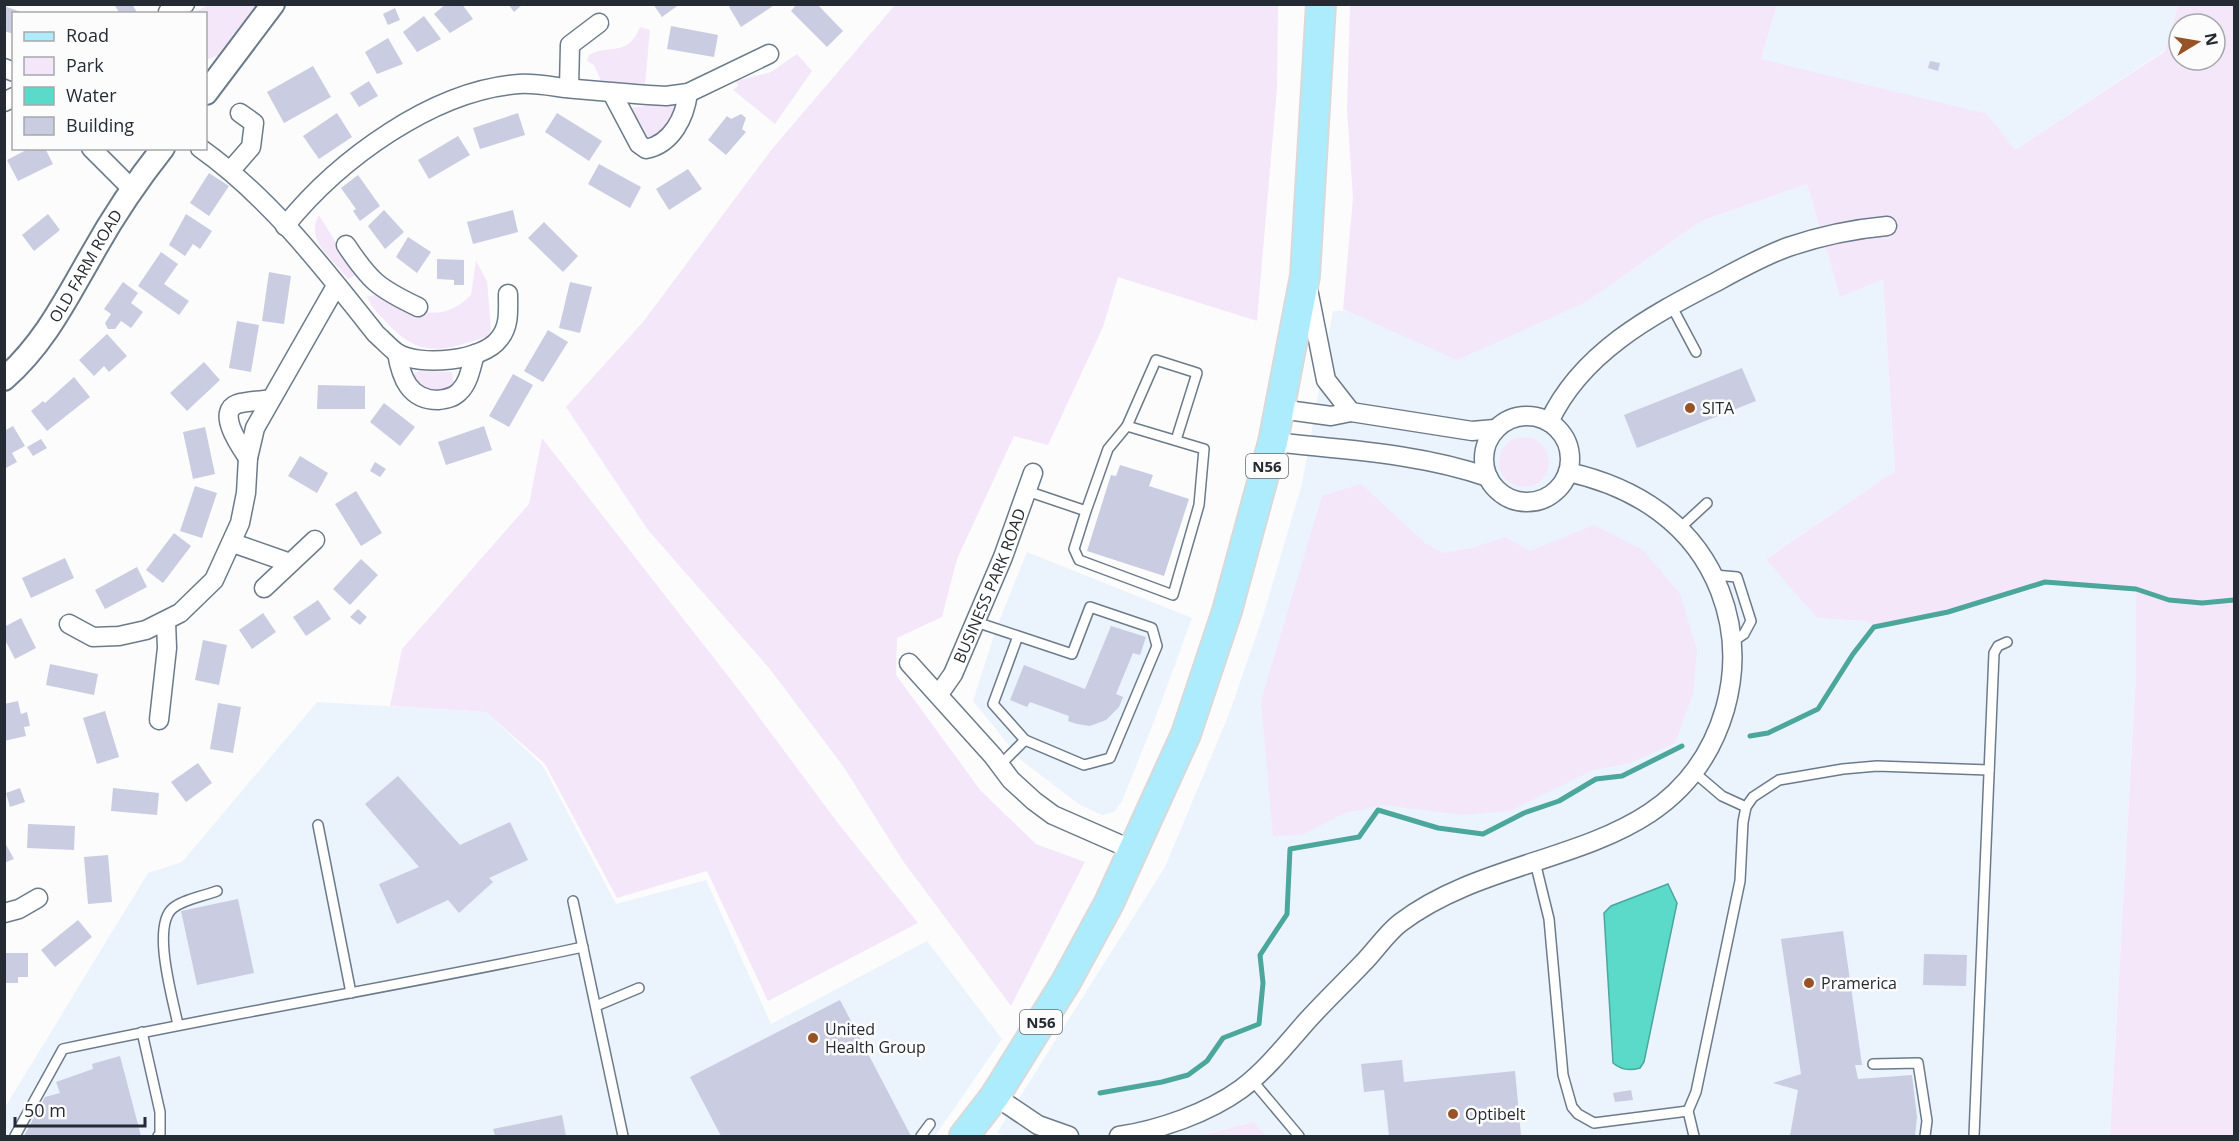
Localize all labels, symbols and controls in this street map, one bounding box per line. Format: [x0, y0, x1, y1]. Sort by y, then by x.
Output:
legend [12, 12, 207, 150]
north arrow [2167, 12, 2227, 72]
text: Road [66, 23, 109, 47]
text: N [2200, 31, 2224, 48]
text: Park [66, 53, 104, 77]
text: Water [66, 83, 117, 107]
text: Building [66, 113, 134, 137]
street label: OLD FARM ROAD [44, 205, 127, 327]
place label: SITA [1702, 397, 1735, 419]
marker: SITA [1683, 401, 1697, 415]
road number: N56 [1246, 454, 1288, 478]
street label: BUSINESS PARK ROAD [948, 505, 1031, 667]
place label: Pramerica [1821, 972, 1897, 994]
marker: Pramerica [1802, 976, 1816, 990]
road number: N56 [1020, 1010, 1062, 1034]
place label: United Health Group [825, 1018, 926, 1058]
marker: United Health Group [806, 1031, 820, 1045]
scale bar [15, 1090, 146, 1128]
text: 50 m [24, 1098, 66, 1122]
place label: Optibelt [1465, 1103, 1526, 1125]
marker: Optibelt [1446, 1107, 1460, 1121]

